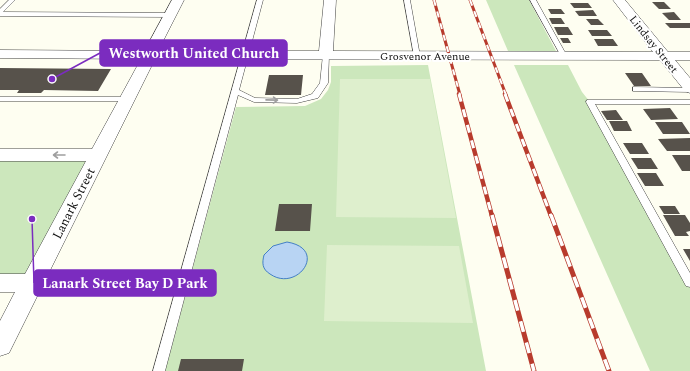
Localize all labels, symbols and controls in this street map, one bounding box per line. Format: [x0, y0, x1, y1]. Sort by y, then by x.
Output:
street label: Lindsay Street [625, 12, 682, 77]
callout: Westworth United Church [100, 40, 287, 66]
text: Westworth United Church [108, 43, 280, 64]
street label: Grosvenor Avenue [380, 48, 470, 65]
one-way arrow [265, 96, 278, 104]
one-way arrow [53, 151, 66, 159]
street label: Lanark Street [47, 164, 101, 243]
callout: Lanark Street Bay D Park [34, 270, 216, 296]
text: Lanark Street Bay D Park [42, 273, 208, 294]

